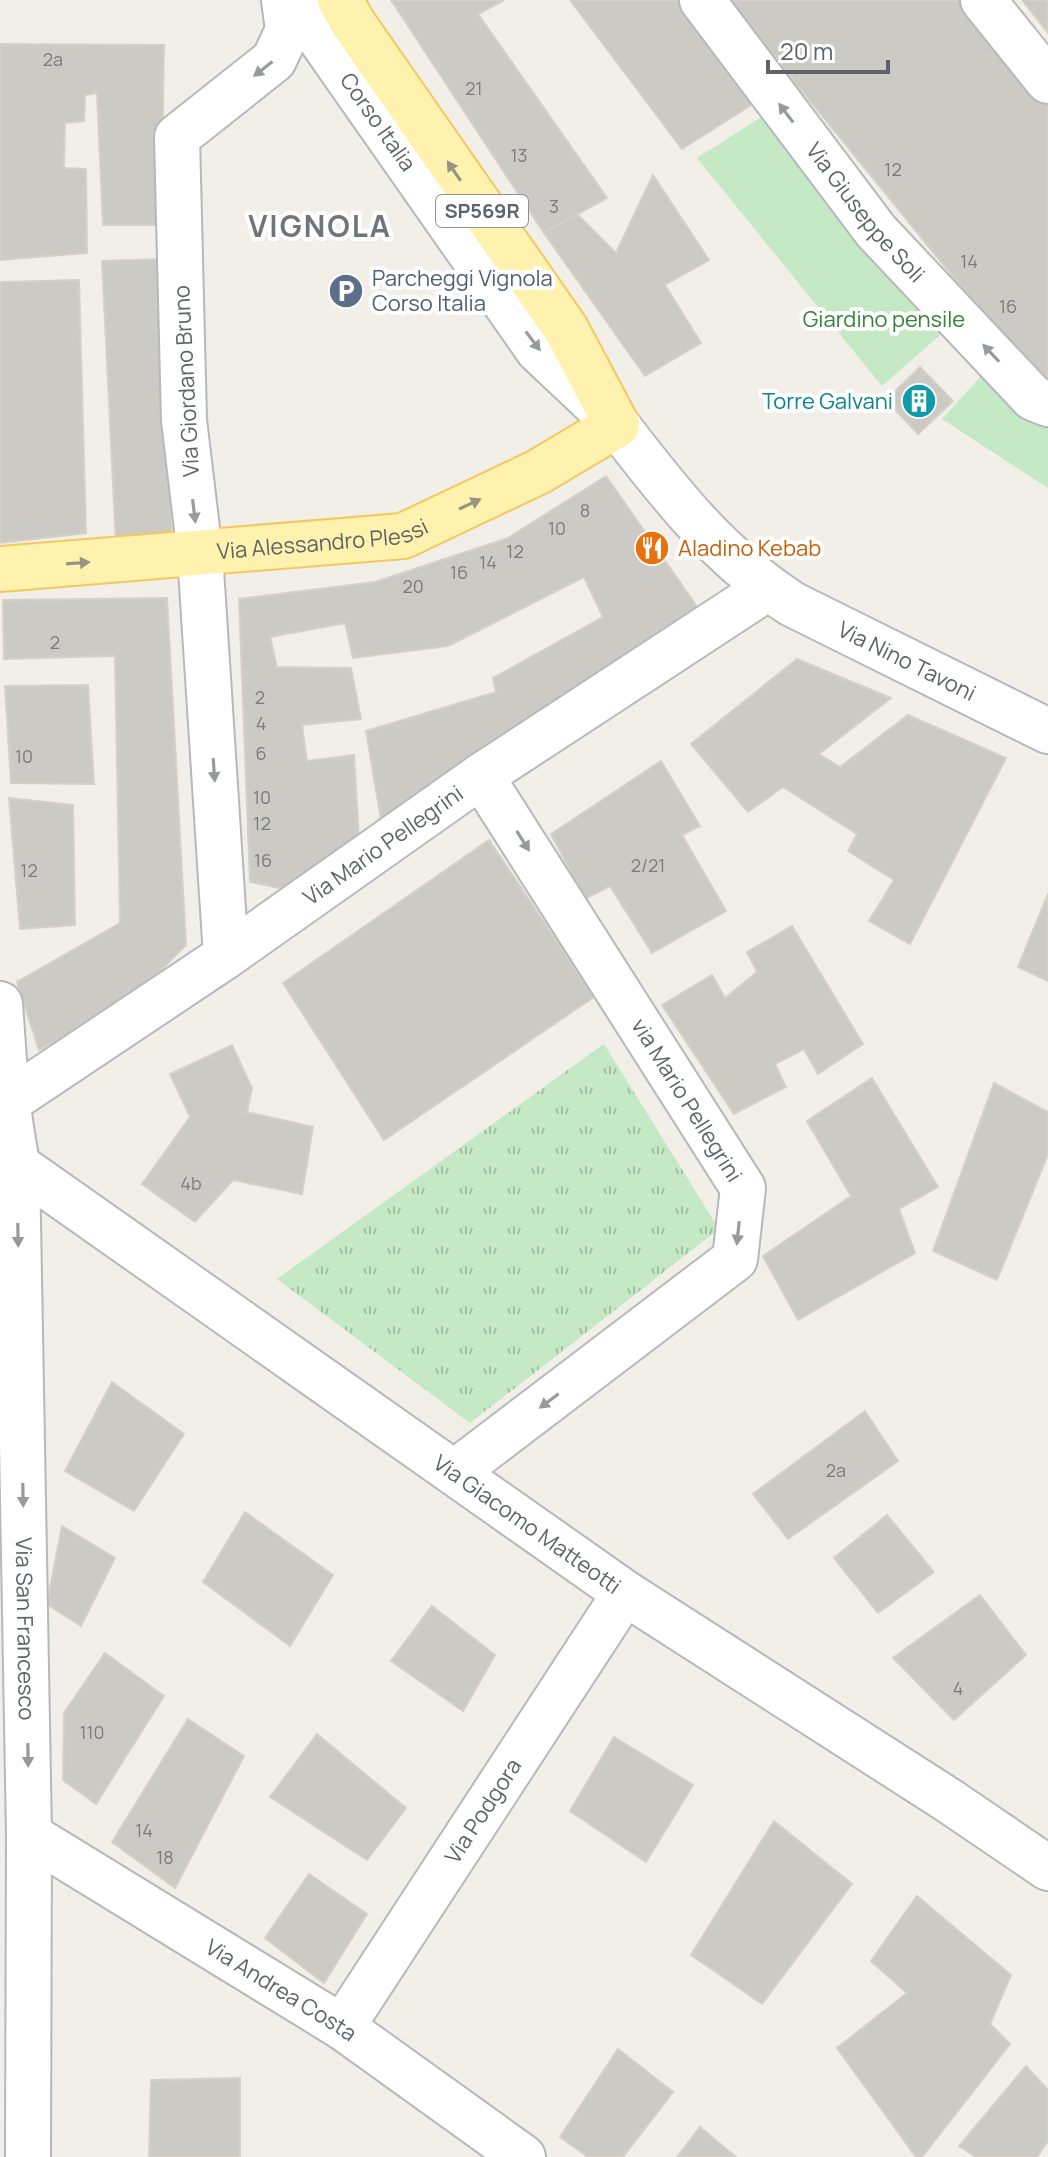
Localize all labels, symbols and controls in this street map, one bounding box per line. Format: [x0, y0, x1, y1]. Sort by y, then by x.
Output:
scale bar [768, 24, 888, 74]
text: 20 m [780, 34, 833, 67]
house number: 2a [43, 47, 63, 71]
one-way arrow [253, 61, 273, 77]
street label: Corso Italia [333, 67, 423, 177]
house number: 21 [465, 76, 483, 100]
one-way arrow [779, 103, 795, 123]
street label: Via Giuseppe Soli [799, 136, 932, 289]
house number: 13 [511, 143, 527, 167]
house number: 12 [884, 157, 902, 181]
one-way arrow [447, 161, 462, 182]
house number: 3 [549, 194, 559, 218]
road number: SP569R [436, 195, 528, 227]
district label: VIGNOLA [248, 205, 392, 246]
house number: 14 [960, 249, 978, 273]
place label: Parcheggi Vignola Corso Italia [372, 263, 553, 318]
parking icon: Parcheggi Vignola Corso Italia [327, 272, 365, 310]
street label: Via Giordano Bruno [166, 284, 206, 478]
house number: 16 [999, 294, 1017, 318]
park label: Giardino pensile [803, 304, 965, 334]
one-way arrow [524, 331, 540, 351]
one-way arrow [982, 344, 1000, 363]
building icon: Torre Galvani [900, 382, 938, 420]
place label: Torre Galvani [762, 386, 893, 416]
one-way arrow [458, 497, 481, 511]
house number: 8 [580, 498, 590, 522]
one-way arrow [188, 499, 201, 524]
street label: Via Alessandro Plessi [216, 511, 433, 566]
house number: 10 [548, 516, 566, 540]
restaurant icon: Aladino Kebab [633, 529, 671, 567]
place label: Aladino Kebab [678, 533, 821, 563]
house number: 12 [506, 539, 524, 563]
house number: 14 [479, 550, 497, 574]
one-way arrow [66, 556, 91, 569]
house number: 16 [450, 560, 468, 584]
house number: 20 [402, 574, 424, 598]
street label: Via Nino Tavoni [833, 614, 981, 708]
house number: 2 [50, 630, 60, 654]
house number: 2 [255, 685, 265, 709]
house number: 4 [256, 711, 266, 735]
house number: 6 [255, 741, 267, 765]
house number: 10 [15, 744, 33, 768]
one-way arrow [208, 758, 221, 783]
street label: Via Mario Pellegrini [297, 778, 469, 912]
house number: 10 [253, 785, 271, 809]
house number: 12 [253, 811, 271, 835]
one-way arrow [516, 831, 531, 852]
house number: 16 [254, 848, 272, 872]
house number: 2/21 [631, 853, 665, 877]
house number: 12 [20, 858, 38, 882]
street label: via Mario Pellegrini [625, 1012, 749, 1188]
house number: 4b [180, 1171, 202, 1195]
one-way arrow [731, 1221, 744, 1246]
one-way arrow [12, 1223, 24, 1248]
one-way arrow [538, 1392, 559, 1408]
street label: Via Giacomo Matteotti [428, 1448, 627, 1601]
house number: 2a [826, 1458, 846, 1482]
one-way arrow [17, 1483, 29, 1508]
street label: Via San Francesco [9, 1537, 42, 1721]
house number: 4 [953, 1676, 963, 1700]
house number: 110 [79, 1720, 105, 1744]
one-way arrow [22, 1743, 34, 1768]
street label: Via Podgora [438, 1753, 528, 1869]
house number: 14 [135, 1818, 153, 1842]
house number: 18 [156, 1845, 174, 1869]
street label: Via Andrea Costa [200, 1932, 363, 2048]

